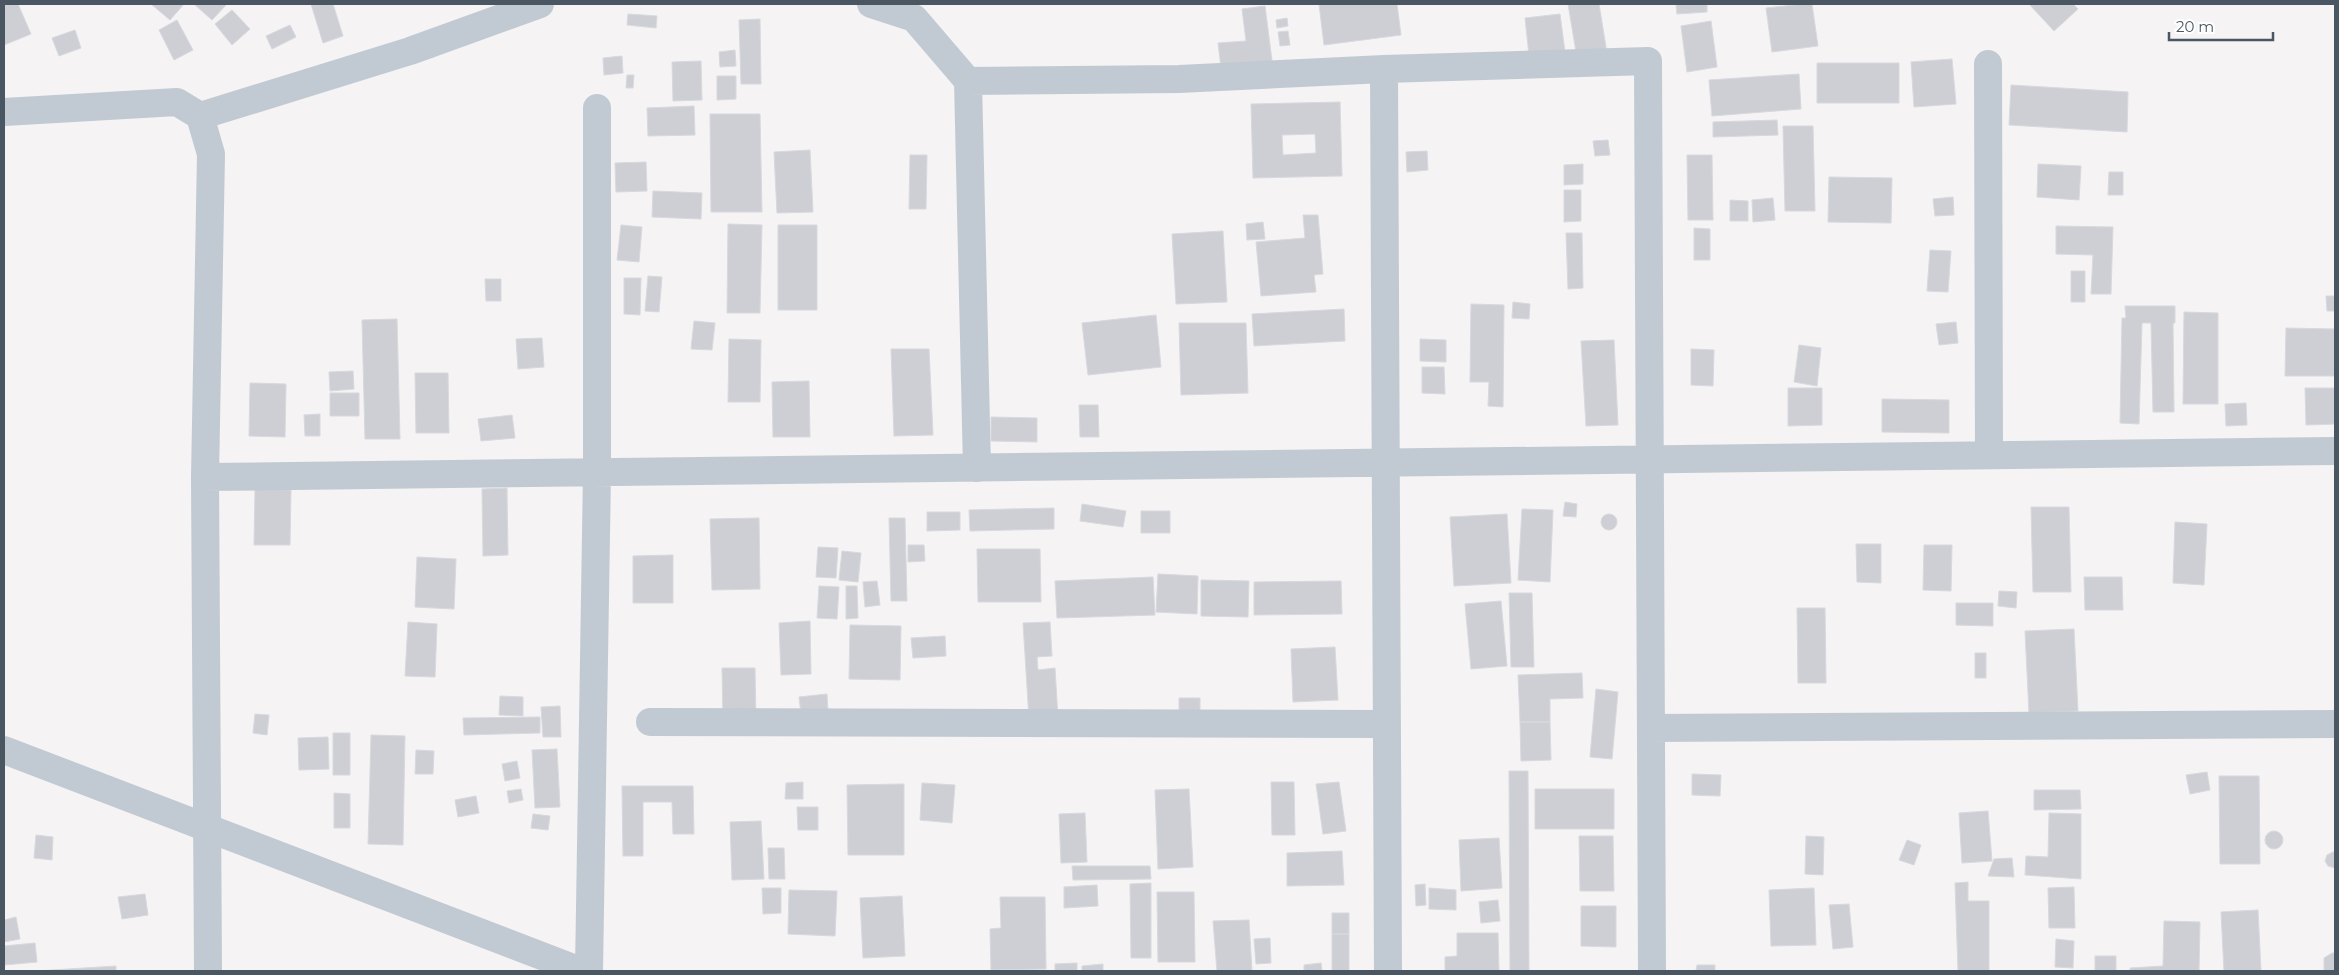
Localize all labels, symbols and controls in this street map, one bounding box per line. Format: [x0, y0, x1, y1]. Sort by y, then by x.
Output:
scale bar [2169, 10, 2273, 42]
text: 20 m [2176, 17, 2214, 36]

